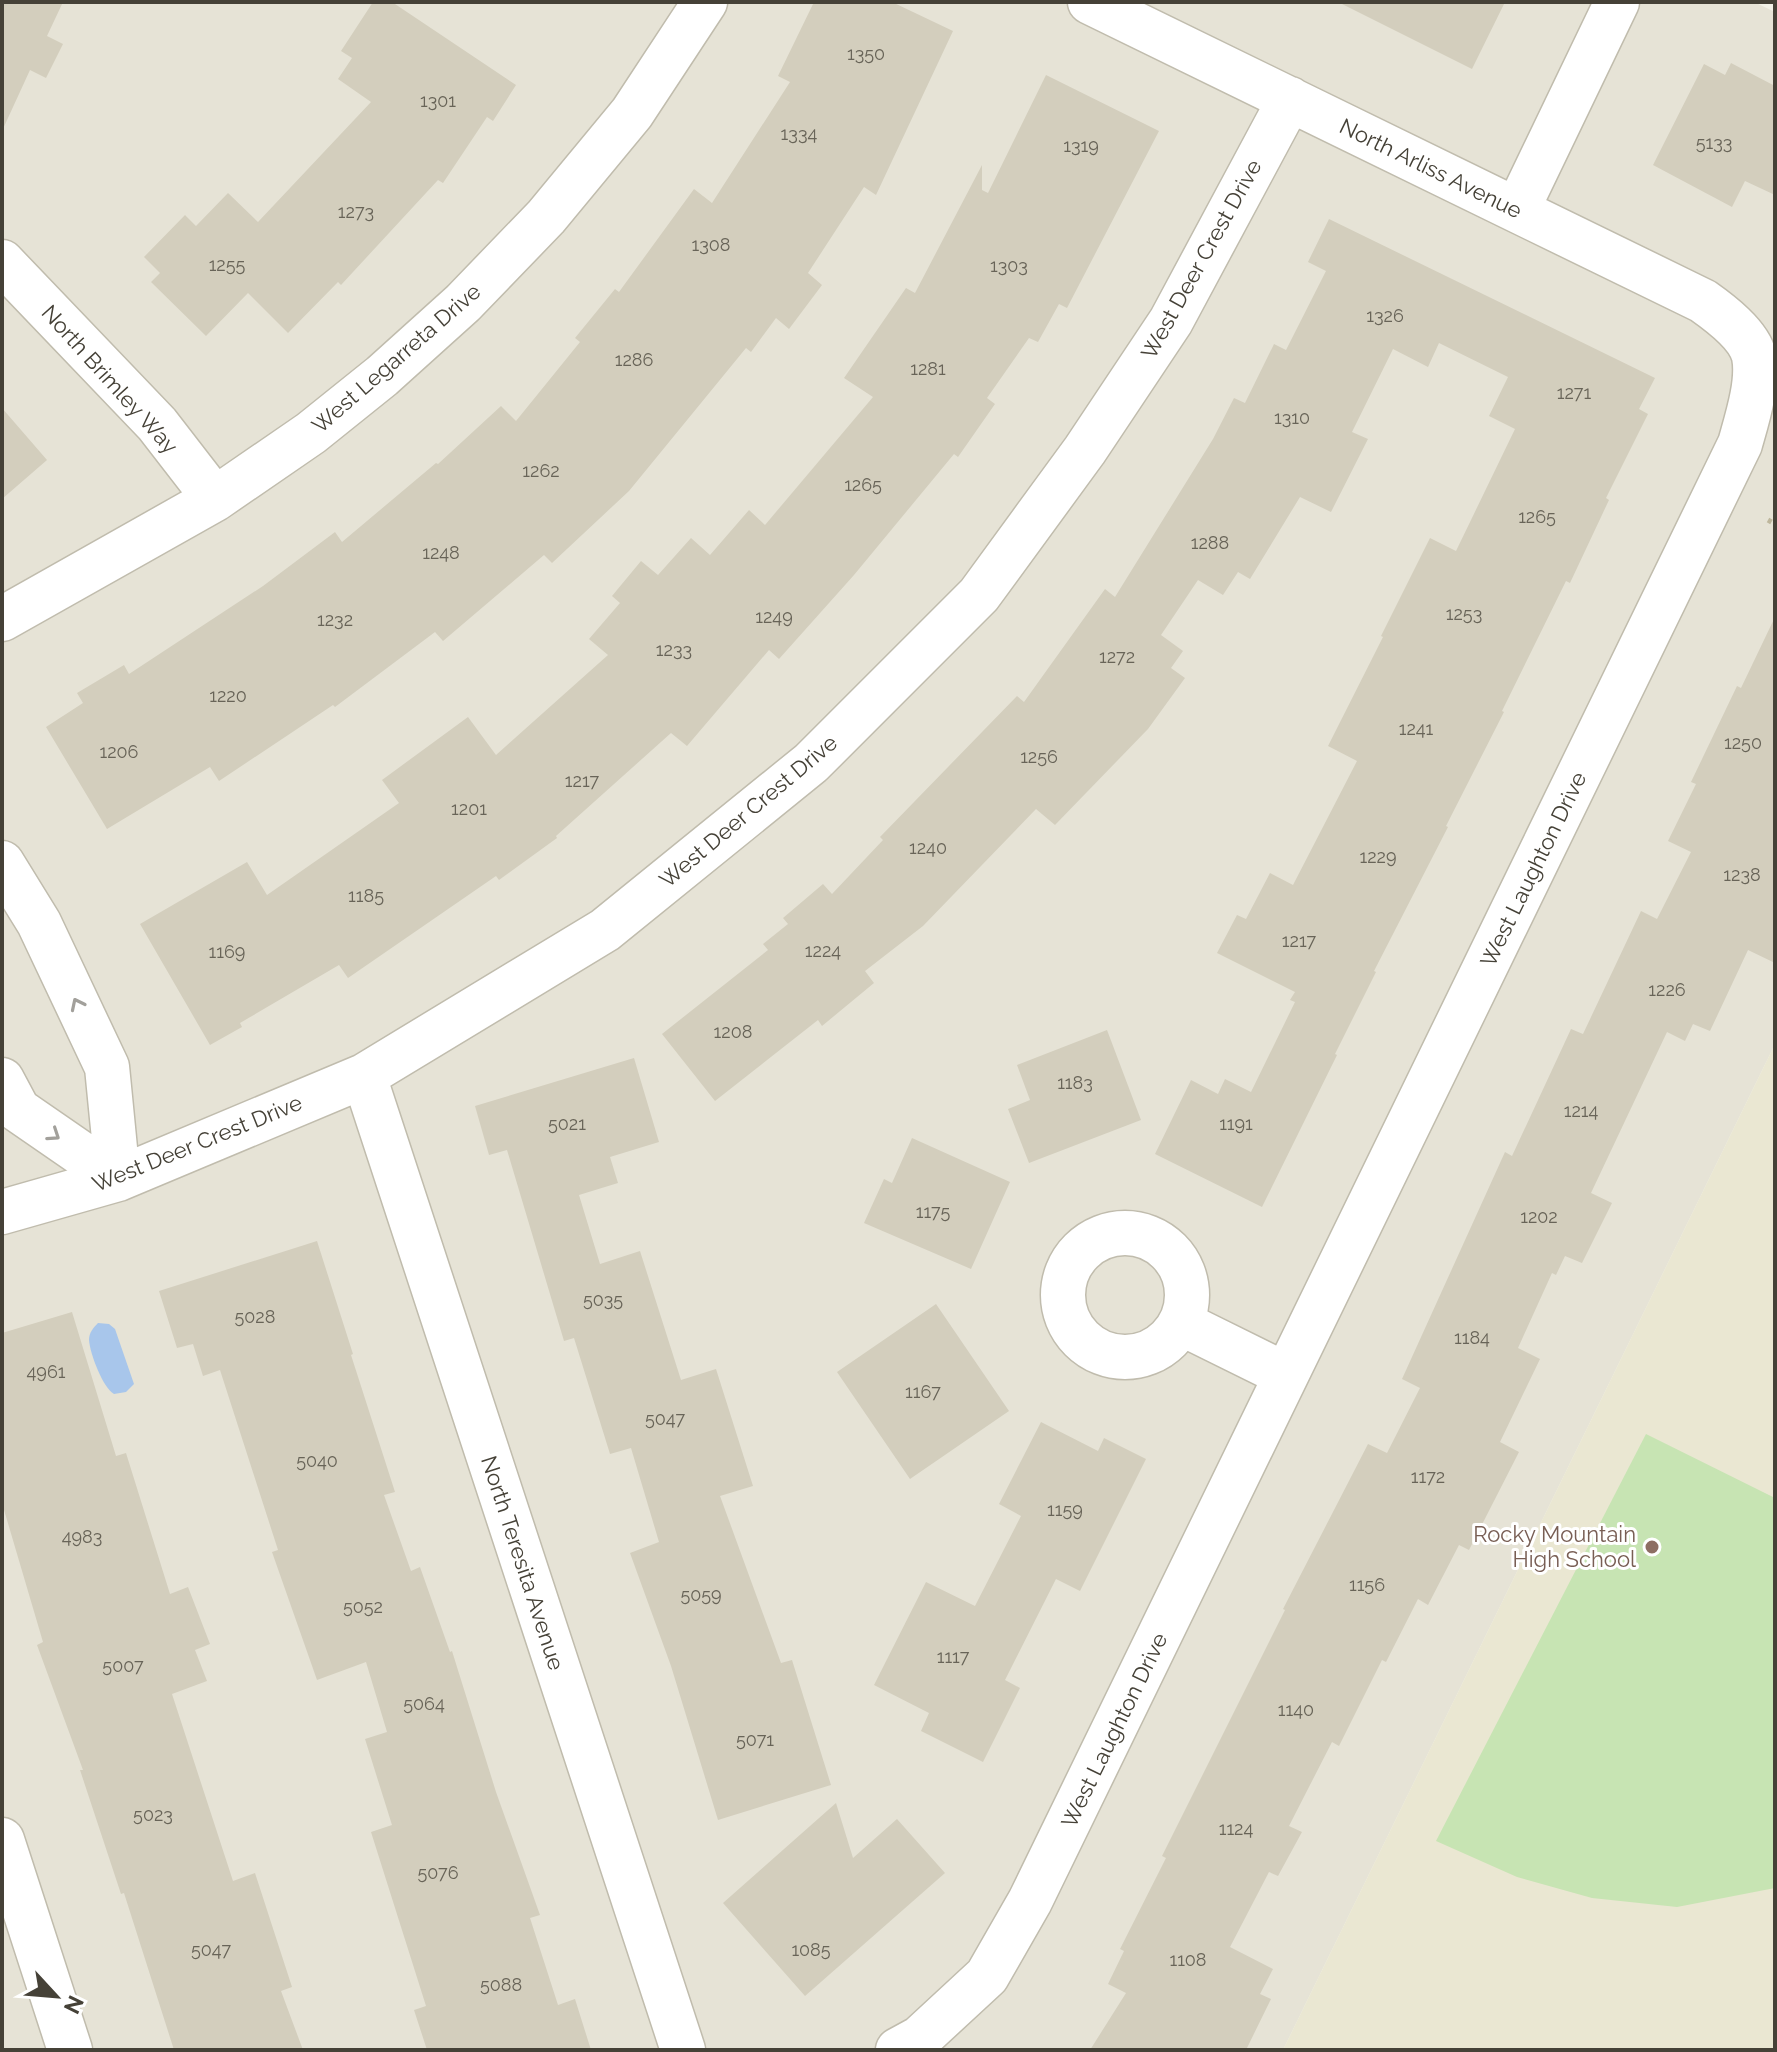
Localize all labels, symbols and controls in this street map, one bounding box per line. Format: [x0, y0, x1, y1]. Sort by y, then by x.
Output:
house number: 1350 [847, 43, 885, 64]
house number: 1301 [420, 90, 456, 111]
street label: North Arliss Avenue [1336, 113, 1526, 223]
house number: 1334 [781, 123, 818, 144]
house number: 5133 [1696, 132, 1732, 153]
house number: 1319 [1063, 135, 1099, 156]
street label: West Deer Crest Drive [1135, 155, 1267, 363]
house number: 1273 [338, 201, 374, 222]
house number: 1308 [691, 234, 731, 255]
house number: 1255 [209, 254, 246, 275]
house number: 1303 [990, 255, 1028, 276]
street label: West Legarreta Drive [307, 278, 486, 438]
street label: North Brimley Way [36, 299, 184, 459]
house number: 1326 [1366, 305, 1404, 326]
house number: 1286 [615, 349, 653, 370]
house number: 1281 [910, 358, 946, 379]
house number: 1271 [1557, 382, 1592, 403]
house number: 1310 [1274, 407, 1310, 428]
house number: 1262 [522, 460, 560, 481]
house number: 1265 [844, 474, 882, 495]
house number: 1265 [1518, 506, 1556, 527]
house number: 1288 [1191, 532, 1229, 553]
house number: 1248 [422, 542, 460, 563]
house number: 1253 [1446, 603, 1482, 624]
house number: 1249 [755, 606, 793, 627]
house number: 1232 [317, 609, 353, 630]
house number: 1233 [656, 639, 692, 660]
house number: 1272 [1099, 646, 1135, 667]
house number: 1220 [209, 685, 247, 706]
house number: 1241 [1399, 718, 1434, 739]
street label: West Deer Crest Drive [654, 729, 842, 893]
house number: 1250 [1724, 732, 1762, 753]
house number: 1206 [100, 741, 139, 762]
house number: 1256 [1020, 746, 1058, 767]
street label: West Laughton Drive [1475, 767, 1592, 971]
house number: 1217 [565, 770, 600, 791]
house number: 1201 [451, 798, 487, 819]
house number: 1240 [909, 837, 947, 858]
house number: 1229 [1359, 846, 1397, 867]
house number: 1238 [1723, 864, 1761, 885]
house number: 1185 [348, 885, 384, 906]
house number: 1217 [1282, 930, 1317, 951]
house number: 1224 [805, 940, 841, 961]
house number: 1169 [209, 941, 245, 962]
house number: 1226 [1648, 979, 1686, 1000]
one-way arrow [71, 997, 87, 1012]
house number: 1208 [714, 1021, 752, 1042]
house number: 1183 [1057, 1072, 1093, 1093]
street label: West Deer Crest Drive [88, 1089, 306, 1197]
house number: 1214 [1564, 1100, 1598, 1121]
house number: 5021 [548, 1113, 586, 1134]
house number: 1191 [1219, 1113, 1253, 1134]
one-way arrow [46, 1125, 60, 1140]
house number: 1175 [916, 1201, 950, 1222]
house number: 1202 [1520, 1206, 1558, 1227]
house number: 5035 [583, 1289, 623, 1310]
house number: 5028 [235, 1306, 275, 1327]
house number: 1184 [1454, 1327, 1490, 1348]
house number: 4961 [27, 1361, 66, 1382]
house number: 1167 [905, 1381, 941, 1402]
house number: 5047 [645, 1408, 685, 1429]
house number: 5040 [296, 1450, 338, 1471]
street label: North Teresita Avenue [476, 1453, 570, 1674]
house number: 1172 [1411, 1466, 1445, 1487]
house number: 1159 [1047, 1499, 1083, 1520]
place label: Rocky Mountain High School [1473, 1521, 1636, 1572]
house number: 4983 [62, 1526, 102, 1547]
marker: Rocky Mountain High School [1643, 1538, 1661, 1556]
house number: 1156 [1349, 1574, 1385, 1595]
house number: 5059 [680, 1584, 722, 1605]
house number: 5052 [343, 1596, 383, 1617]
street label: West Laughton Drive [1056, 1628, 1173, 1832]
house number: 1117 [937, 1646, 970, 1667]
house number: 5007 [102, 1655, 144, 1676]
house number: 5064 [403, 1693, 445, 1714]
house number: 1140 [1278, 1699, 1314, 1720]
house number: 5071 [736, 1729, 774, 1750]
house number: 5023 [133, 1804, 173, 1825]
house number: 1124 [1219, 1818, 1253, 1839]
house number: 5076 [417, 1862, 459, 1883]
house number: 5047 [191, 1939, 231, 1960]
house number: 1085 [791, 1939, 831, 1960]
house number: 1108 [1169, 1949, 1207, 1970]
north arrow [16, 1956, 96, 2036]
house number: 5088 [480, 1974, 522, 1995]
text: N [59, 1992, 89, 2018]

